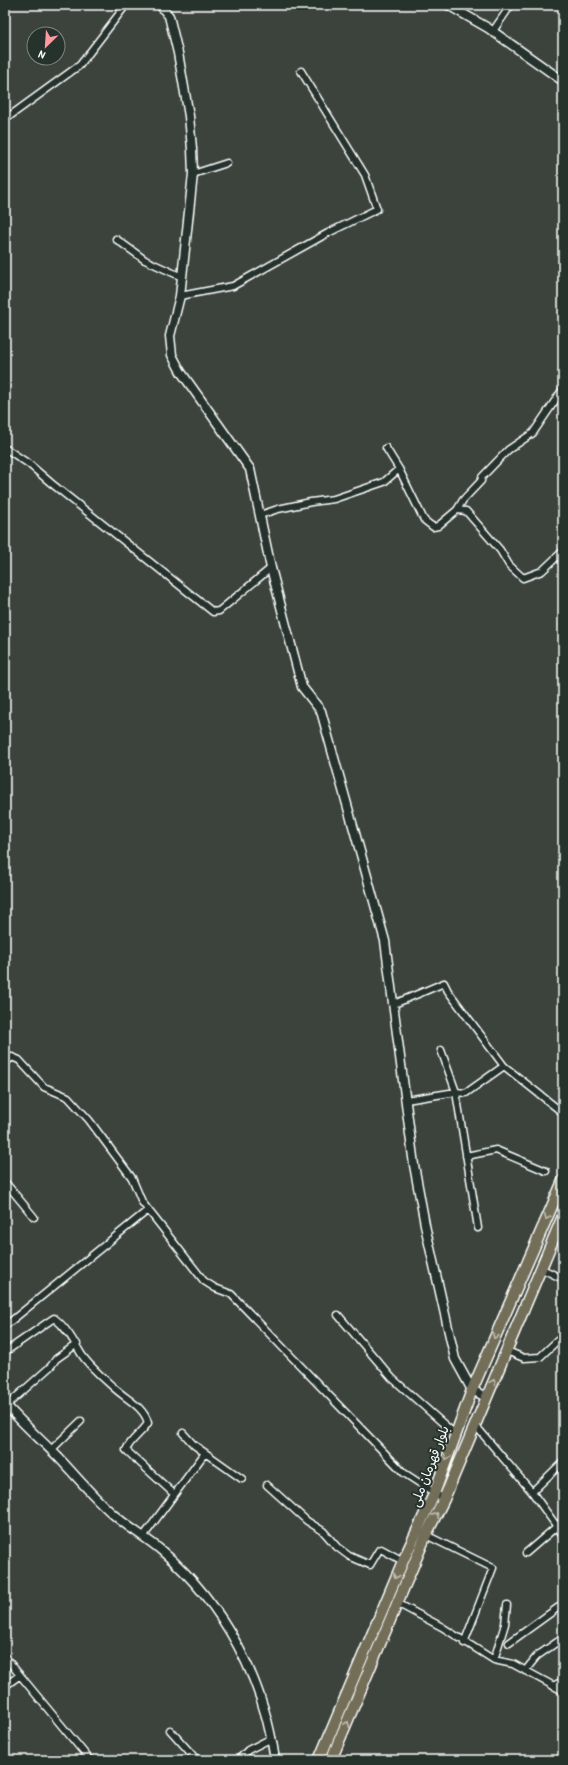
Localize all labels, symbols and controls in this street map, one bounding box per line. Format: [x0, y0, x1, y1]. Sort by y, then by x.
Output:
north arrow [26, 26, 66, 66]
text: N [36, 47, 47, 63]
one-way arrow [544, 1214, 552, 1221]
one-way arrow [492, 1333, 500, 1340]
one-way arrow [488, 1379, 496, 1387]
street label: بلوار قهرمان ملی [405, 1423, 454, 1510]
one-way arrow [443, 1453, 451, 1460]
one-way arrow [431, 1511, 439, 1519]
one-way arrow [393, 1573, 401, 1580]
one-way arrow [342, 1721, 350, 1728]

